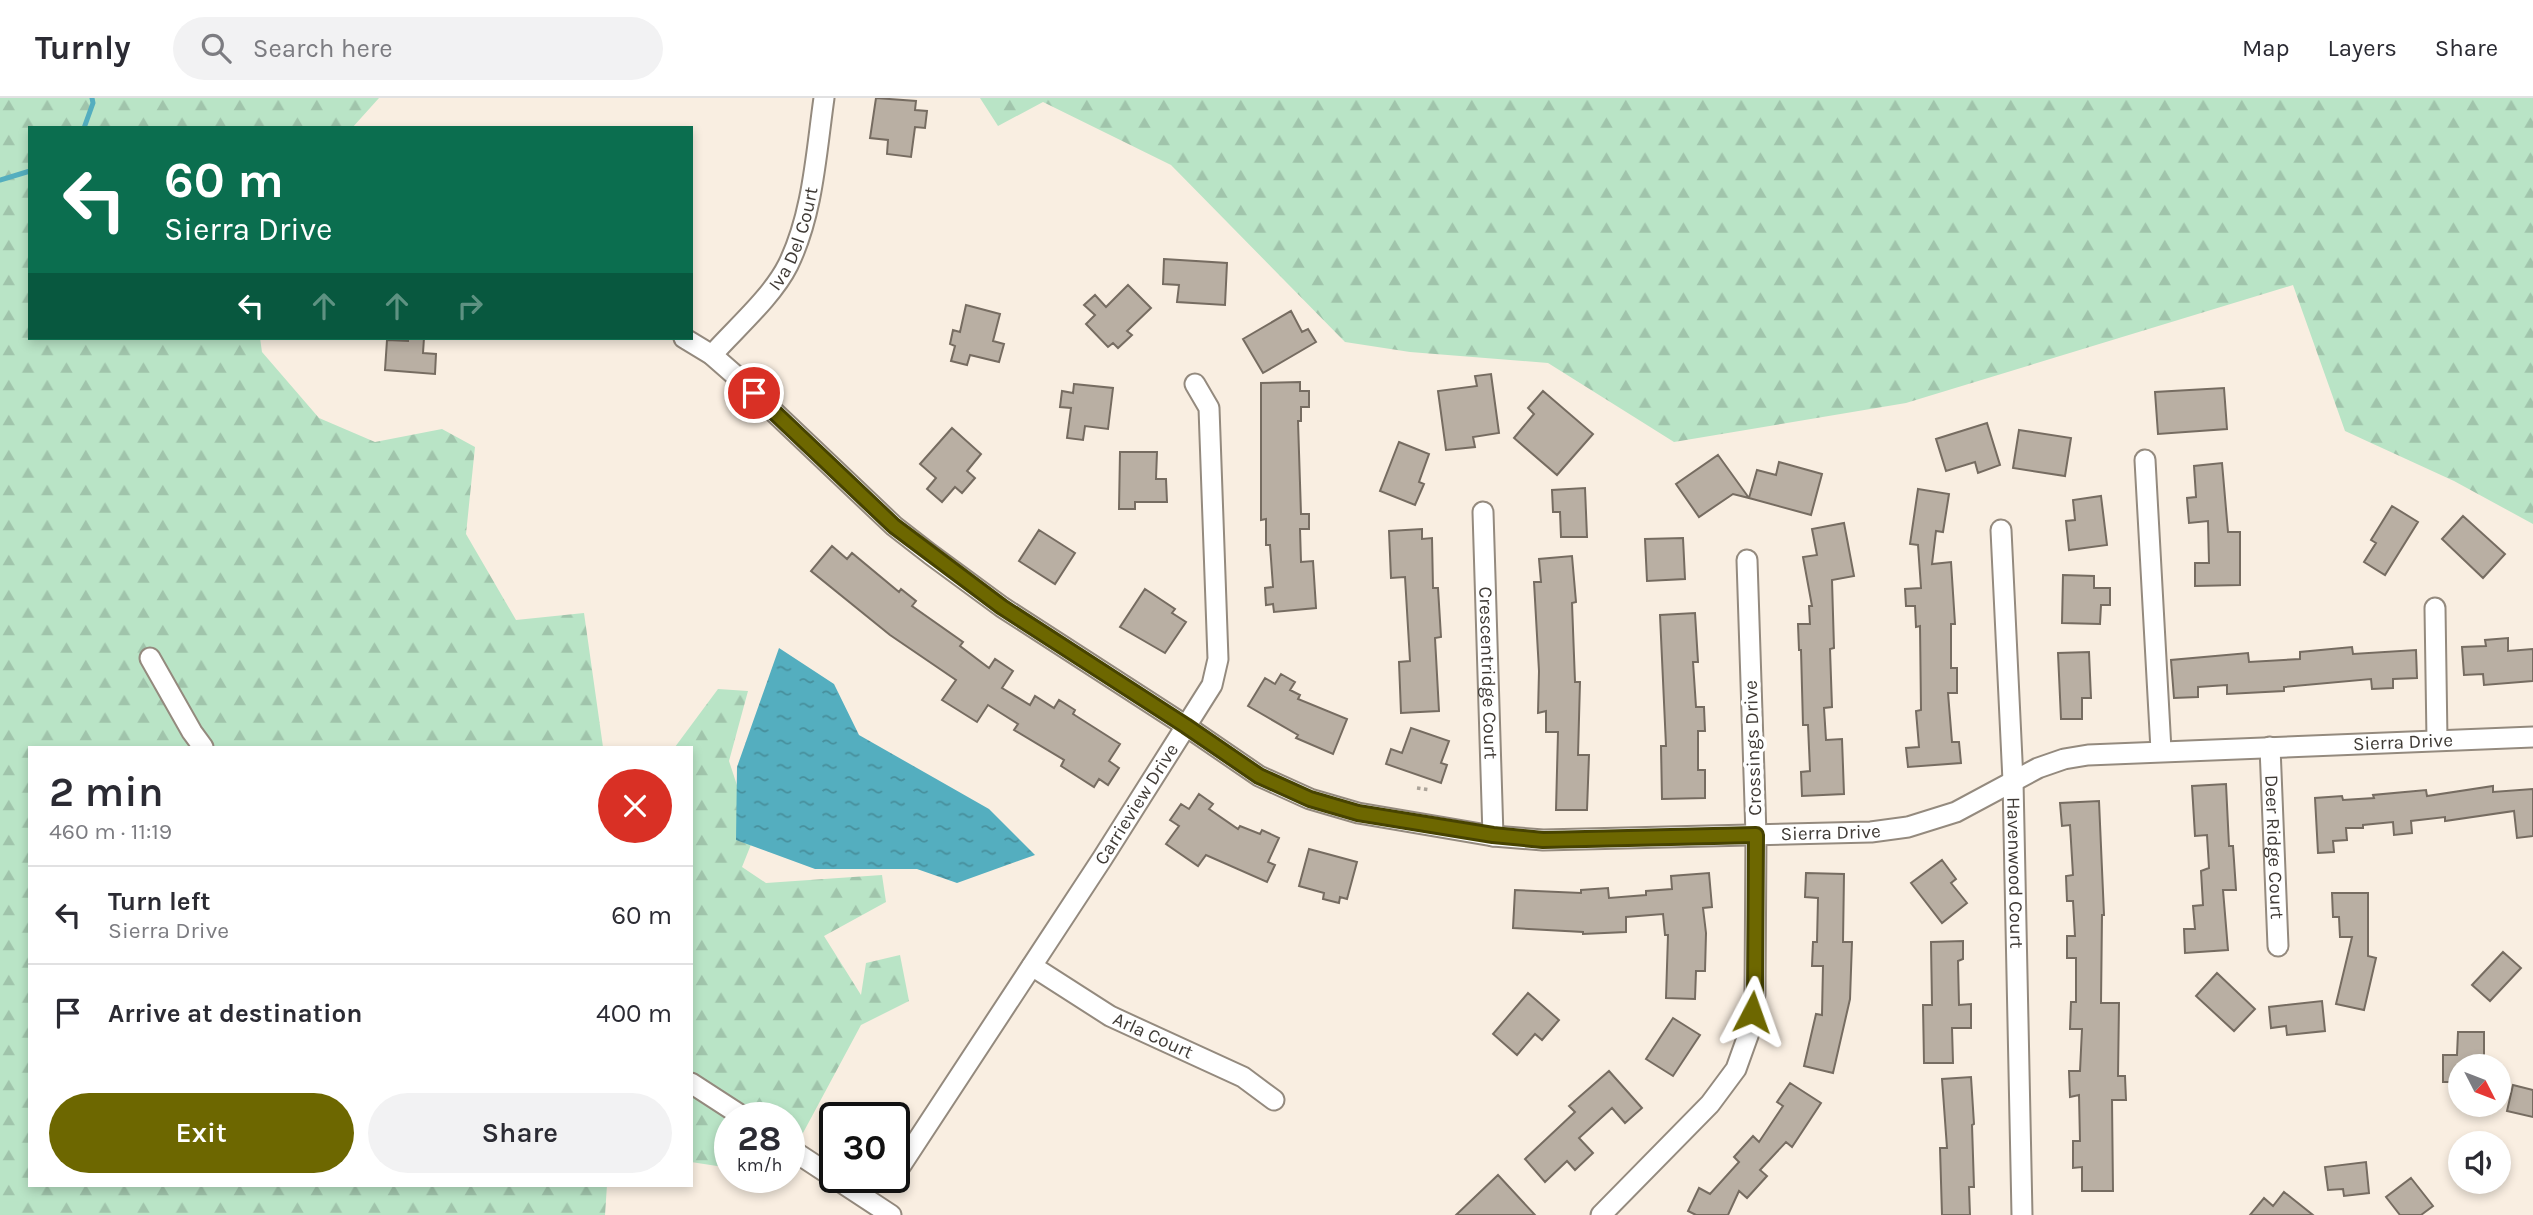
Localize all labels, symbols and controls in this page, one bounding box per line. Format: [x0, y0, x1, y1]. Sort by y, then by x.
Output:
search box [173, 17, 663, 80]
text: Turnly [35, 29, 131, 67]
icon: search [197, 29, 235, 67]
text: Search here [253, 33, 393, 64]
text: Map [2242, 34, 2290, 62]
text: Layers [2328, 34, 2397, 62]
text: Share [2435, 34, 2498, 62]
text: 60 m [164, 152, 284, 209]
icon: left [49, 154, 140, 245]
street label: Iva Del Court [764, 185, 823, 295]
text: Sierra Drive [164, 211, 332, 248]
icon: left [232, 287, 270, 325]
icon: ahead [305, 287, 343, 325]
icon: ahead [378, 287, 416, 325]
icon: right [451, 287, 489, 325]
pin [724, 363, 784, 423]
icon: arrive [735, 374, 773, 412]
street label: Crescentridge Court [1474, 586, 1502, 760]
street label: Crossings Drive [1740, 680, 1766, 816]
street label: Sierra Drive [2352, 729, 2453, 755]
street label: Carrieview Drive [1090, 740, 1183, 869]
text: 2 min [49, 767, 164, 817]
button: close [598, 769, 672, 843]
street label: Deer Ridge Court [2260, 774, 2288, 920]
street label: Havenwood Court [2002, 797, 2027, 949]
text: 460 m · 11:19 [49, 818, 172, 845]
street label: Sierra Drive [1780, 820, 1882, 845]
text: Turn left [108, 886, 210, 917]
icon: left [49, 896, 87, 934]
text: 60 m [611, 900, 672, 931]
text: Sierra Drive [108, 917, 229, 944]
position arrow [1715, 975, 1789, 1049]
icon: arrive [49, 994, 87, 1032]
text: Arrive at destination [108, 998, 362, 1029]
text: 400 m [596, 998, 672, 1029]
street label: Arla Court [1110, 1008, 1197, 1064]
north arrow [2448, 1054, 2511, 1116]
map controls [2448, 1054, 2511, 1194]
button: Exit [49, 1093, 354, 1173]
button: Share [368, 1093, 672, 1173]
speed limit sign: 30 [819, 1102, 910, 1193]
text: 28 [738, 1118, 781, 1159]
button: sound [2448, 1131, 2511, 1194]
text: km/h [737, 1154, 782, 1176]

